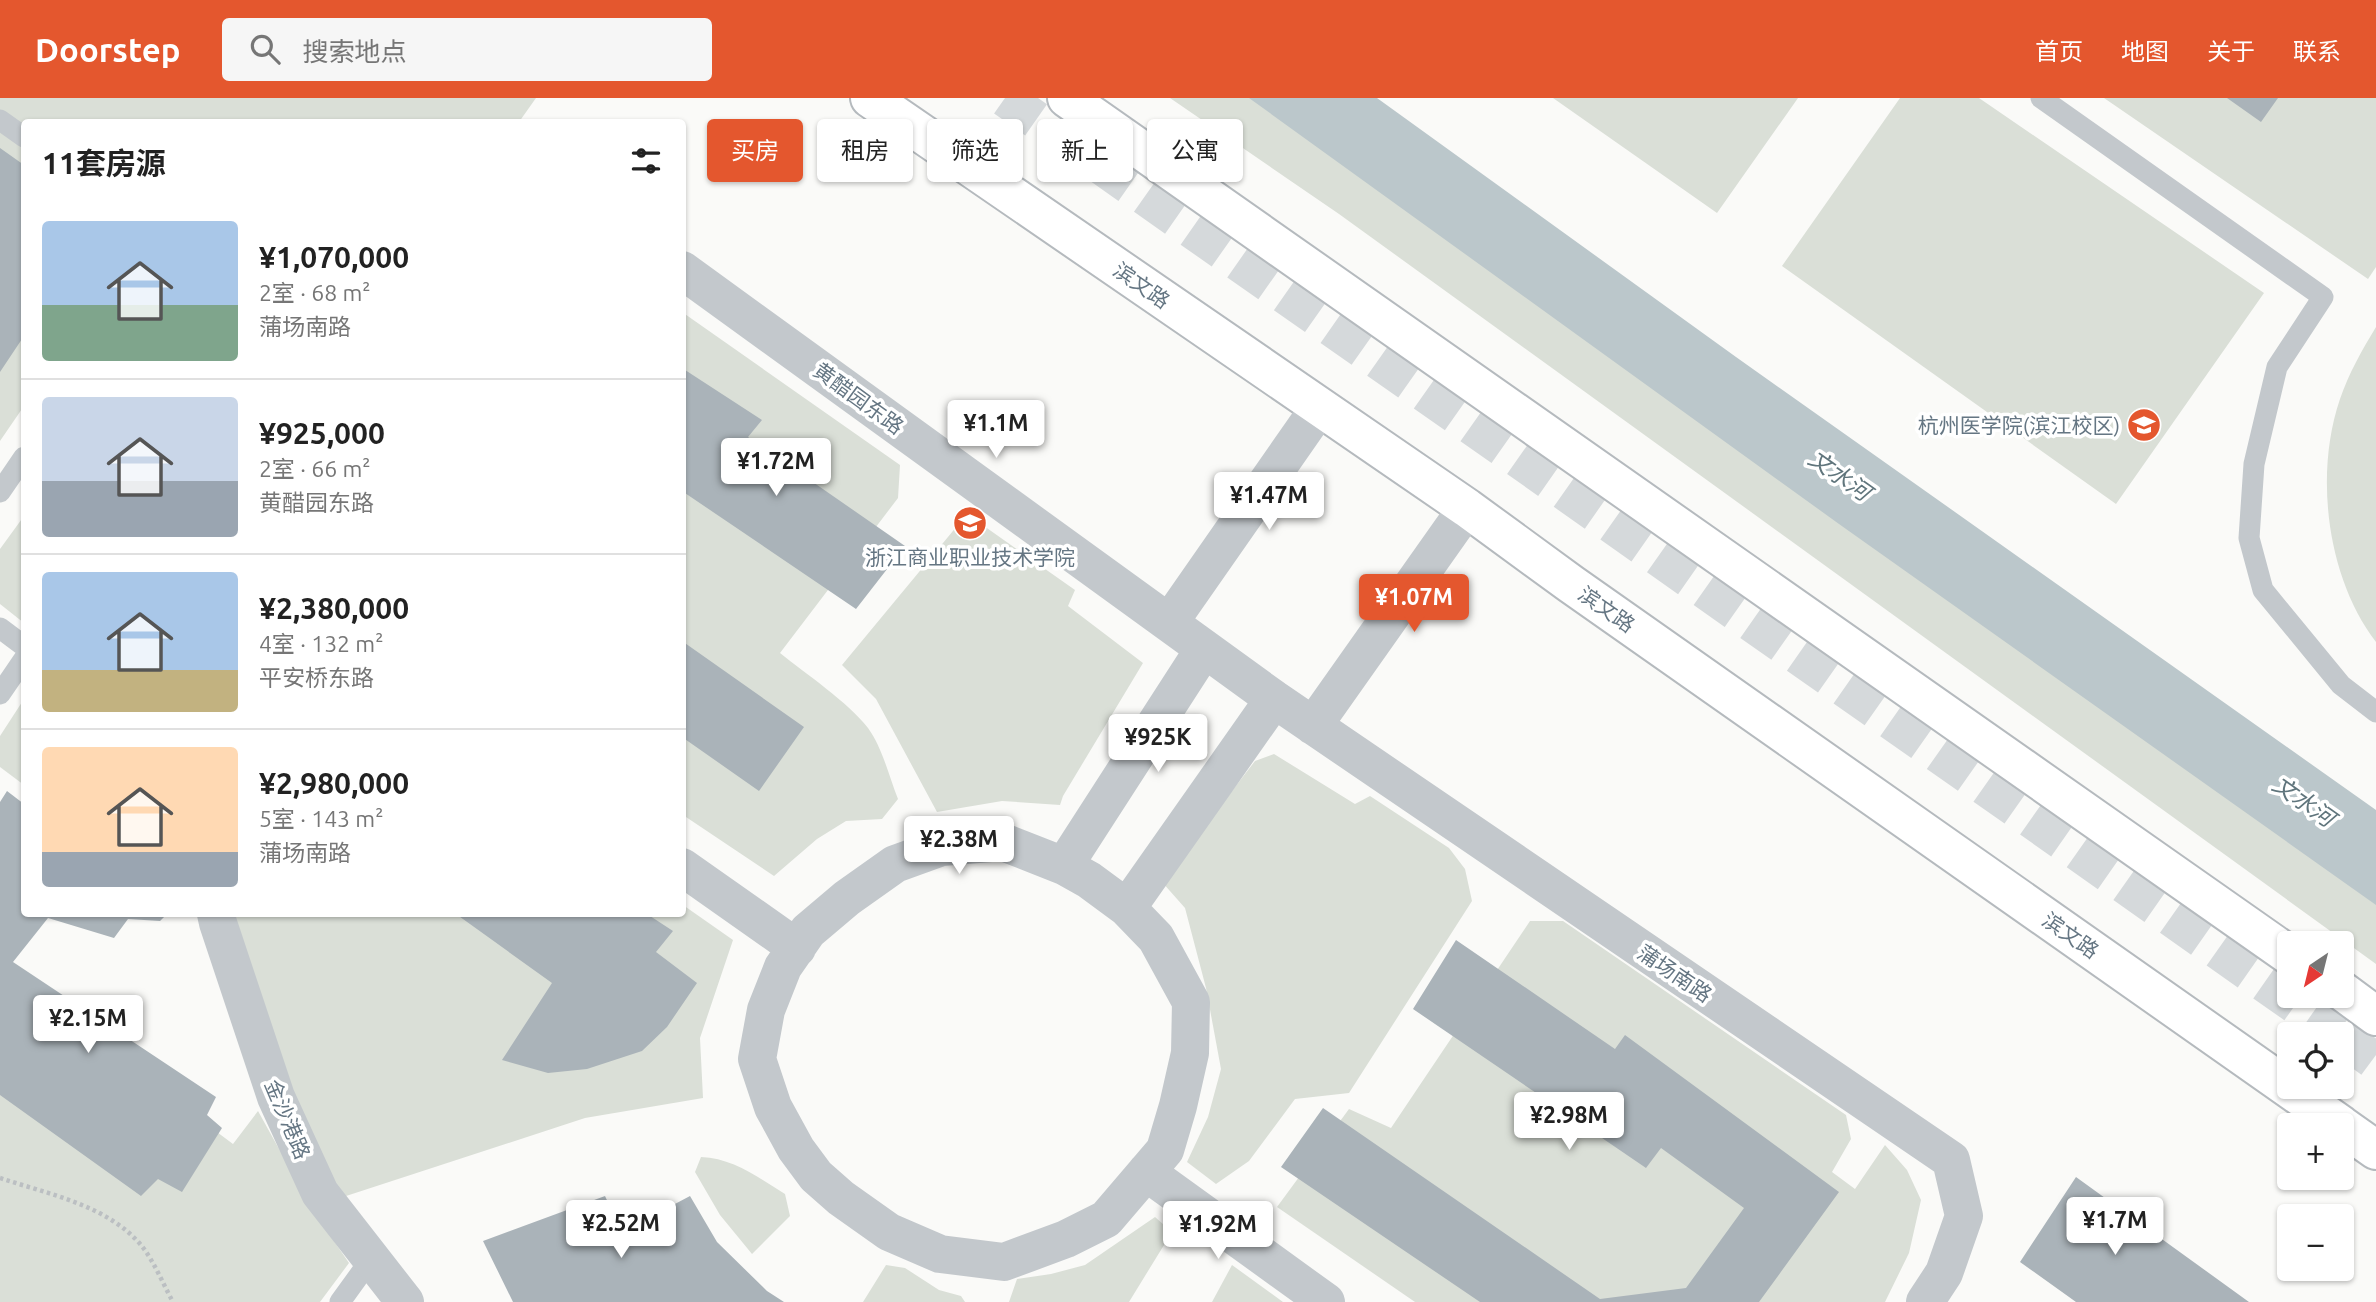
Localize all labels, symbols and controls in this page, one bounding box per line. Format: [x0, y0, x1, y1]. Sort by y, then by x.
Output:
search box [222, 18, 712, 81]
icon: search [246, 30, 284, 68]
text: Doorstep [35, 31, 180, 68]
text: 搜索地点 [302, 37, 406, 66]
text: 首页 [2035, 38, 2083, 65]
text: 地图 [2121, 38, 2169, 65]
text: 关于 [2207, 38, 2255, 65]
text: 联系 [2293, 38, 2341, 65]
chip: 买房 [707, 119, 803, 182]
chip: 租房 [817, 119, 913, 182]
chip: 筛选 [927, 119, 1023, 182]
chip: 新上 [1037, 119, 1133, 182]
chip: 公寓 [1147, 119, 1243, 182]
icon: filters [627, 142, 665, 180]
text: 11套房源 [42, 146, 166, 180]
text: ¥1,070,000 [259, 240, 409, 274]
icon: home [98, 249, 182, 333]
street label: 滨文路 [1109, 257, 1175, 313]
text: 2室 · 68 m² [259, 280, 370, 305]
text: 蒲场南路 [259, 314, 351, 339]
street label: 黄醋园东路 [809, 357, 909, 439]
pin: ¥1.1M [947, 400, 1045, 460]
school or university icon: 杭州医学院(滨江校区) [2125, 406, 2163, 444]
text: ¥1.1M [963, 410, 1029, 435]
place label: 杭州医学院(滨江校区) [1918, 413, 2120, 437]
text: ¥925,000 [259, 416, 385, 450]
icon: home [98, 425, 182, 509]
pin: ¥1.72M [719, 438, 833, 498]
water label: 文水河 [1805, 445, 1879, 507]
text: ¥1.72M [737, 448, 815, 473]
text: 2室 · 66 m² [259, 456, 370, 481]
pin: ¥1.47M [1212, 472, 1326, 532]
text: ¥1.47M [1230, 482, 1308, 507]
text: 黄醋园东路 [259, 490, 374, 515]
school or university icon: 浙江商业职业技术学院 [951, 504, 989, 542]
place label: 浙江商业职业技术学院 [865, 545, 1075, 569]
pin: ¥1.07M [1357, 574, 1471, 634]
street label: 滨文路 [1574, 581, 1640, 637]
text: ¥1.07M [1375, 584, 1453, 609]
text: ¥2,380,000 [259, 591, 409, 625]
icon: home [98, 600, 182, 684]
text: 4室 · 132 m² [259, 631, 383, 656]
text: 平安桥东路 [259, 665, 374, 690]
pin: ¥925K [1109, 714, 1207, 774]
text: ¥925K [1124, 724, 1192, 749]
text: ¥2,980,000 [259, 766, 409, 800]
water label: 文水河 [2269, 771, 2343, 833]
icon: home [98, 775, 182, 859]
text: 5室 · 143 m² [259, 806, 383, 831]
pin: ¥2.38M [902, 816, 1016, 876]
text: ¥2.38M [920, 826, 998, 851]
text: 蒲场南路 [259, 840, 351, 865]
street label: 滨文路 [2038, 907, 2104, 963]
north arrow [2277, 931, 2354, 1008]
map controls [2277, 931, 2354, 1281]
street label: 蒲场南路 [1633, 940, 1717, 1006]
pin: ¥2.15M [31, 996, 145, 1055]
text: ¥2.15M [49, 1005, 127, 1030]
button: locate [2277, 1022, 2354, 1099]
street label: 金沙港路 [261, 1076, 315, 1162]
pin: ¥2.98M [1512, 1093, 1626, 1152]
text: ¥2.98M [1530, 1102, 1608, 1127]
button: + [2277, 1113, 2354, 1190]
pin: ¥1.7M [2066, 1198, 2164, 1257]
pin: ¥2.52M [564, 1200, 678, 1260]
pin: ¥1.92M [1161, 1202, 1275, 1261]
button: − [2277, 1204, 2354, 1281]
text: ¥1.7M [2082, 1207, 2148, 1232]
text: ¥2.52M [582, 1210, 660, 1235]
text: ¥1.92M [1179, 1211, 1257, 1236]

